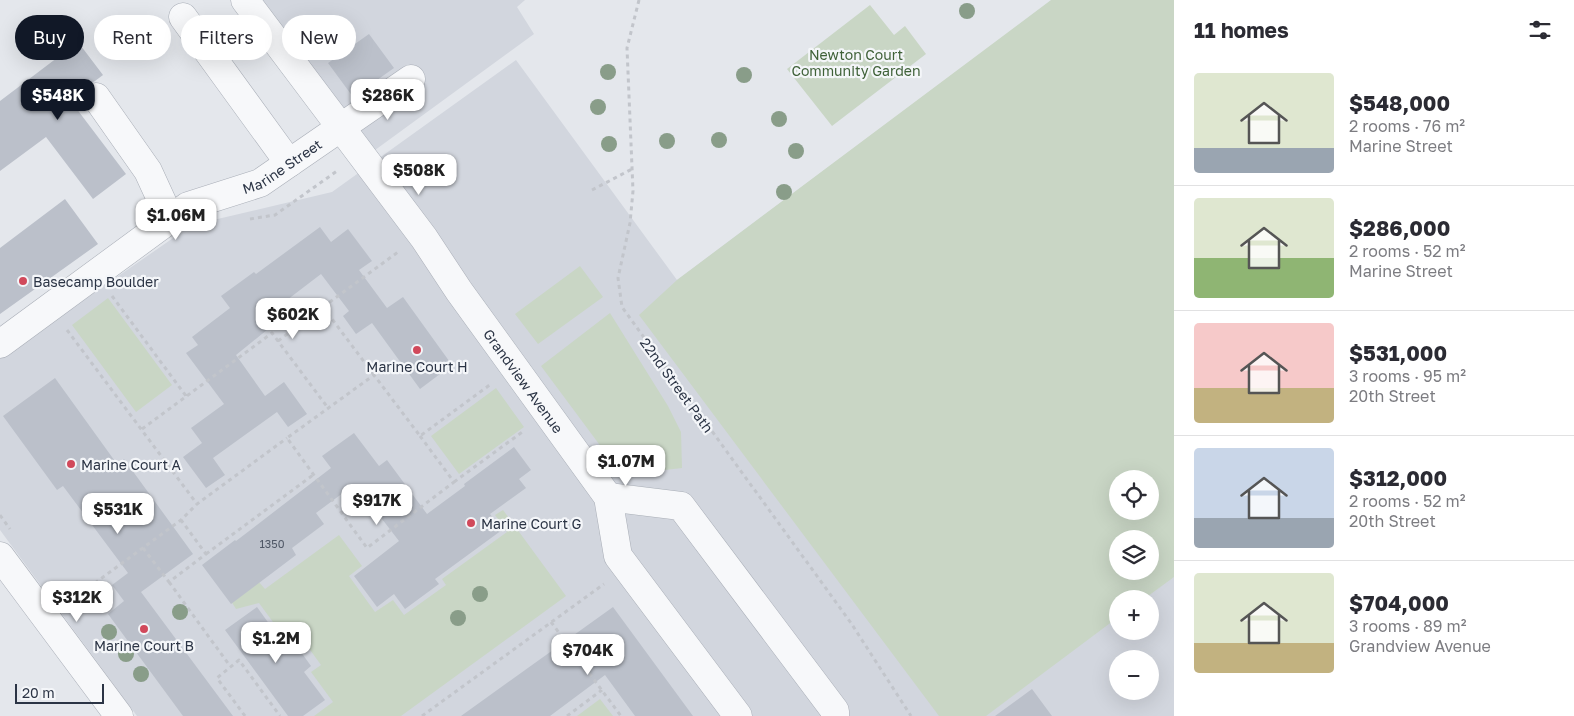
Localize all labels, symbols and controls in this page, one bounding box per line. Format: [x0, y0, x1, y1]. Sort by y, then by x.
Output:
chip: Buy [15, 15, 84, 60]
chip: Rent [94, 15, 171, 60]
chip: Filters [181, 15, 272, 60]
chip: New [282, 15, 356, 60]
icon: filters [1526, 16, 1554, 44]
text: 11 homes [1194, 17, 1289, 43]
park label: Newton Court Community Garden [791, 46, 921, 79]
pin: $548K [23, 78, 93, 121]
pin: $286K [353, 78, 423, 121]
text: $548K [32, 85, 84, 105]
text: $286K [362, 85, 414, 105]
text: $548,000 [1349, 90, 1450, 116]
icon: home [1234, 93, 1294, 153]
text: 2 rooms · 76 m² [1349, 116, 1465, 136]
street label: Marine Street [240, 135, 325, 197]
text: Marine Street [1349, 136, 1453, 156]
pin: $508K [384, 154, 454, 196]
text: $508K [393, 160, 445, 180]
pin: $1.06M [135, 198, 217, 241]
text: $1.06M [147, 205, 205, 225]
text: $286,000 [1349, 215, 1450, 241]
icon: home [1234, 218, 1294, 278]
text: 2 rooms · 52 m² [1349, 241, 1465, 261]
text: Marine Street [1349, 261, 1453, 281]
place label: Basecamp Boulder [33, 273, 159, 290]
marker: Basecamp Boulder [17, 275, 29, 287]
pin: $602K [258, 298, 328, 340]
text: $602K [267, 304, 319, 324]
street label: Grandview Avenue [481, 325, 567, 436]
street label: 22nd Street Path [637, 334, 717, 436]
text: $531,000 [1349, 340, 1447, 366]
icon: home [1234, 343, 1294, 403]
marker: Marine Court H [411, 344, 423, 356]
place label: Marine Court H [366, 358, 468, 375]
text: 3 rooms · 95 m² [1349, 366, 1466, 386]
text: 20th Street [1349, 386, 1436, 406]
pin: $1.07M [585, 444, 667, 487]
text: $1.07M [597, 451, 655, 471]
place label: Marine Court A [81, 456, 182, 473]
marker: Marine Court A [65, 458, 77, 470]
text: $312,000 [1349, 465, 1447, 491]
icon: home [1234, 468, 1294, 528]
map controls [1109, 470, 1159, 700]
button: locate [1109, 470, 1159, 520]
pin: $917K [342, 484, 412, 526]
text: $917K [352, 490, 402, 510]
text: 2 rooms · 52 m² [1349, 491, 1465, 511]
pin: $531K [83, 492, 153, 535]
text: $531K [93, 499, 143, 519]
text: 20th Street [1349, 511, 1436, 531]
place label: Marine Court G [481, 515, 582, 532]
marker: Marine Court G [465, 517, 477, 529]
button: layers [1109, 530, 1159, 580]
house number: 1350 [260, 537, 285, 550]
pin: $312K [42, 580, 112, 623]
text: $312K [52, 587, 102, 607]
button: + [1109, 590, 1159, 640]
text: $704,000 [1349, 590, 1449, 616]
icon: home [1234, 593, 1294, 653]
text: 3 rooms · 89 m² [1349, 616, 1466, 636]
pin: $1.2M [241, 622, 311, 664]
marker: Marine Court B [138, 623, 150, 635]
text: $1.2M [252, 628, 300, 648]
pin: $704K [553, 634, 623, 676]
text: Grandview Avenue [1349, 636, 1491, 656]
place label: Marine Court B [94, 637, 194, 654]
text: $704K [562, 640, 614, 660]
button: − [1109, 650, 1159, 700]
scale bar [15, 681, 104, 704]
text: 20 m [22, 684, 55, 701]

